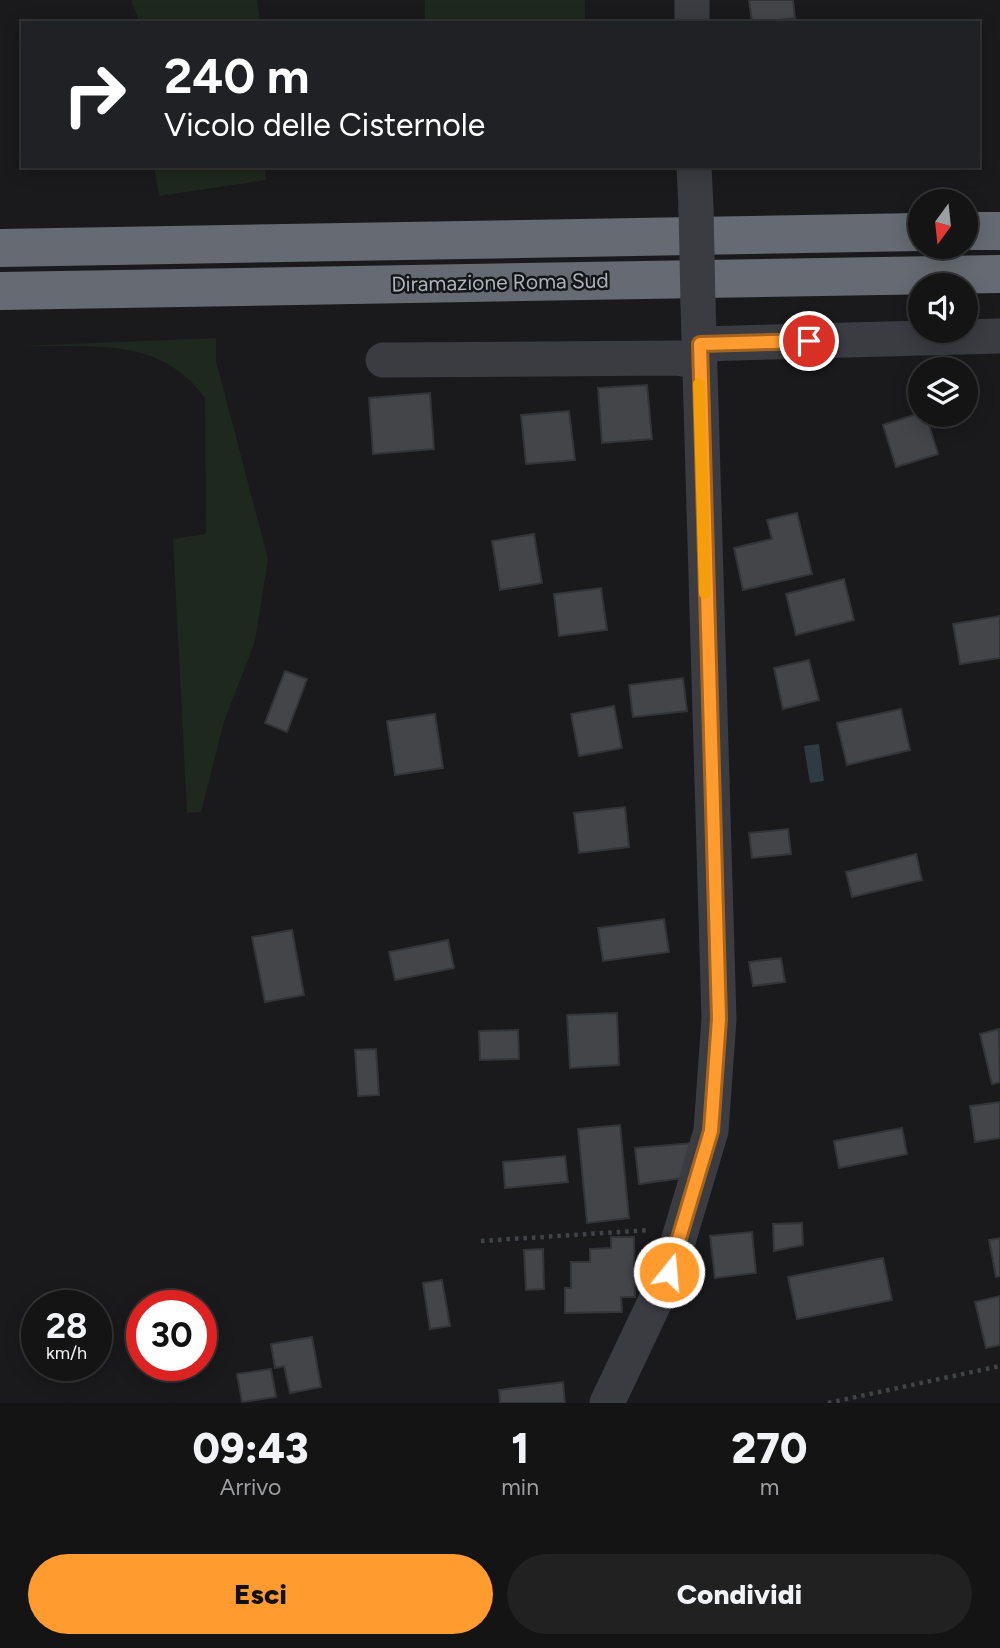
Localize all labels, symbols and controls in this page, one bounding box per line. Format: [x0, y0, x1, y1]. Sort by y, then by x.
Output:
text: 240 m [164, 46, 310, 105]
icon: right [49, 49, 140, 140]
text: Vicolo delle Cisternole [164, 106, 485, 144]
north arrow [908, 189, 978, 259]
map controls [908, 189, 978, 427]
street label: Diramazione Roma Sud [391, 268, 609, 296]
button: sound [908, 273, 978, 343]
pin [779, 311, 839, 371]
icon: arrive [790, 322, 828, 360]
button: layers [908, 357, 978, 427]
position arrow [632, 1235, 706, 1309]
speed limit sign: 30 [126, 1290, 217, 1381]
text: 28 [46, 1305, 87, 1347]
text: km/h [46, 1342, 87, 1364]
text: 09:43 [193, 1423, 309, 1474]
text: 1 [511, 1423, 529, 1474]
text: 270 [732, 1423, 807, 1474]
text: Arrivo [220, 1473, 281, 1501]
text: min [501, 1473, 539, 1501]
text: m [760, 1473, 779, 1501]
button: Esci [28, 1554, 493, 1634]
button: Condividi [507, 1554, 972, 1634]

